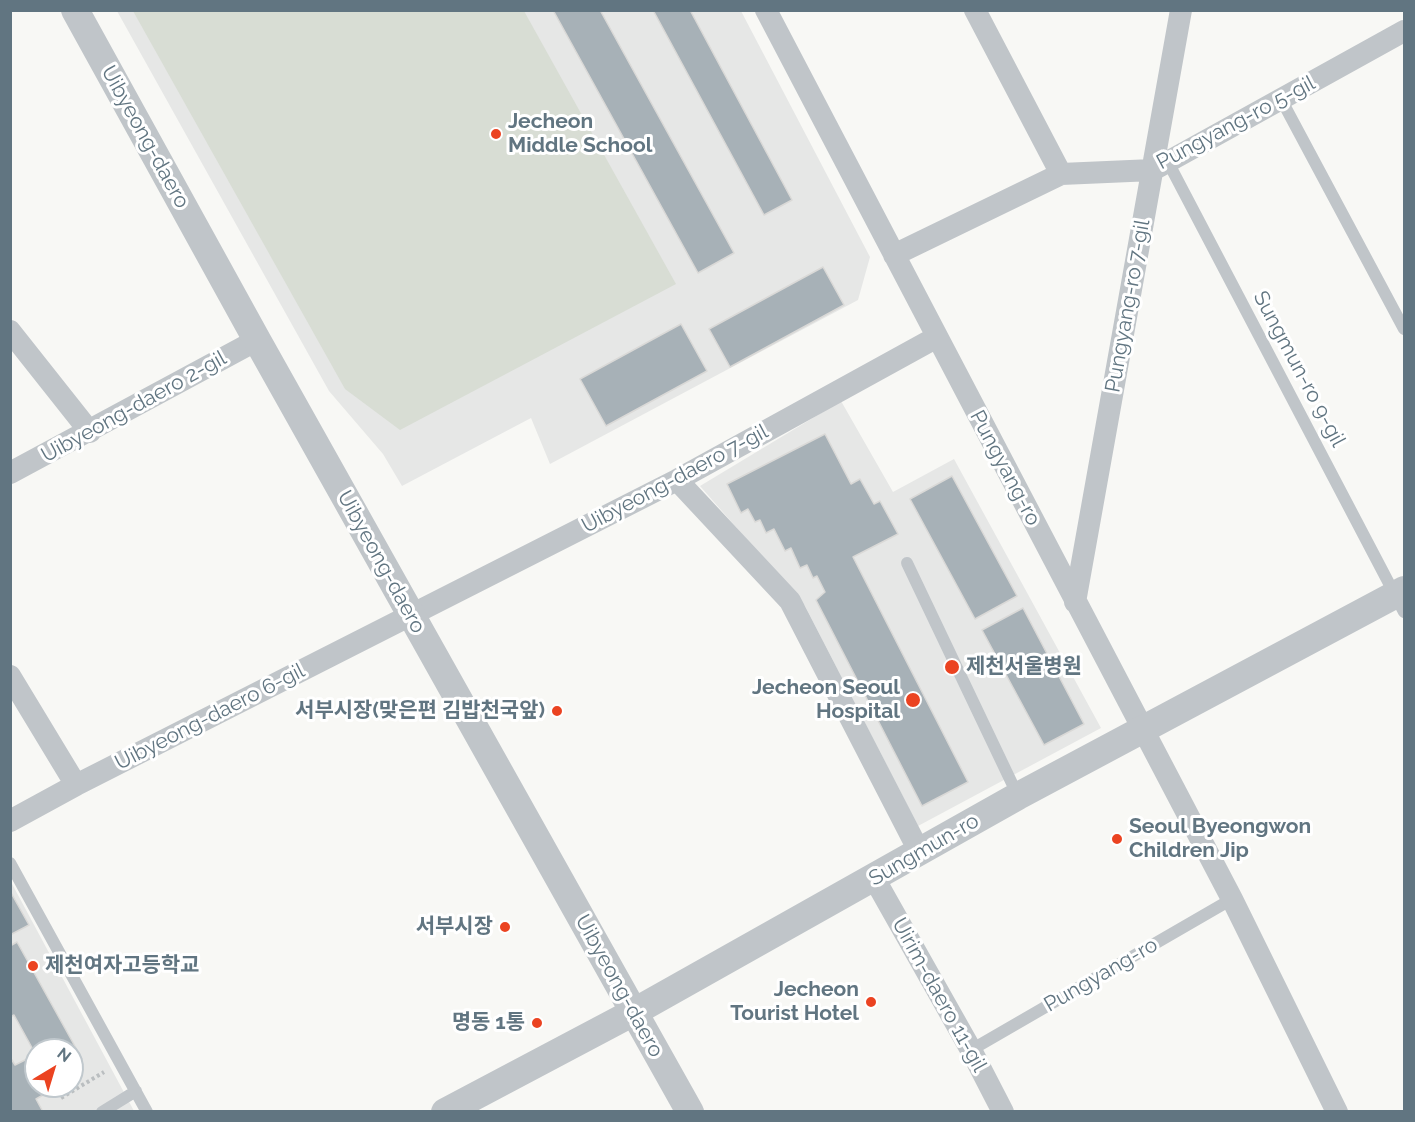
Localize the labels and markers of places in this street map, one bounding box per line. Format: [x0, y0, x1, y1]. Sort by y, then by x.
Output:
place label: Jecheon Middle School [508, 109, 652, 159]
marker: Jecheon Middle School [489, 127, 503, 141]
place label: 제천서울병원 [966, 654, 1082, 680]
marker: 제천서울병원 [943, 658, 961, 676]
place label: Jecheon Seoul Hospital [752, 675, 900, 725]
marker: Jecheon Seoul Hospital [904, 691, 922, 709]
place label: 서부시장(맞은편 김밥천국앞) [295, 698, 545, 724]
marker: 서부시장(맞은편 김밥천국앞) [550, 704, 564, 718]
place label: Seoul Byeongwon Children Jip [1129, 814, 1311, 864]
marker: Seoul Byeongwon Children Jip [1110, 832, 1124, 846]
place label: 서부시장 [416, 914, 493, 940]
marker: 서부시장 [498, 920, 512, 934]
place label: 제천여자고등학교 [45, 953, 200, 979]
marker: 제천여자고등학교 [26, 959, 40, 973]
place label: Jecheon Tourist Hotel [730, 977, 859, 1027]
marker: Jecheon Tourist Hotel [864, 995, 878, 1009]
place label: 명동 1통 [452, 1010, 525, 1036]
marker: 명동 1통 [530, 1016, 544, 1030]

